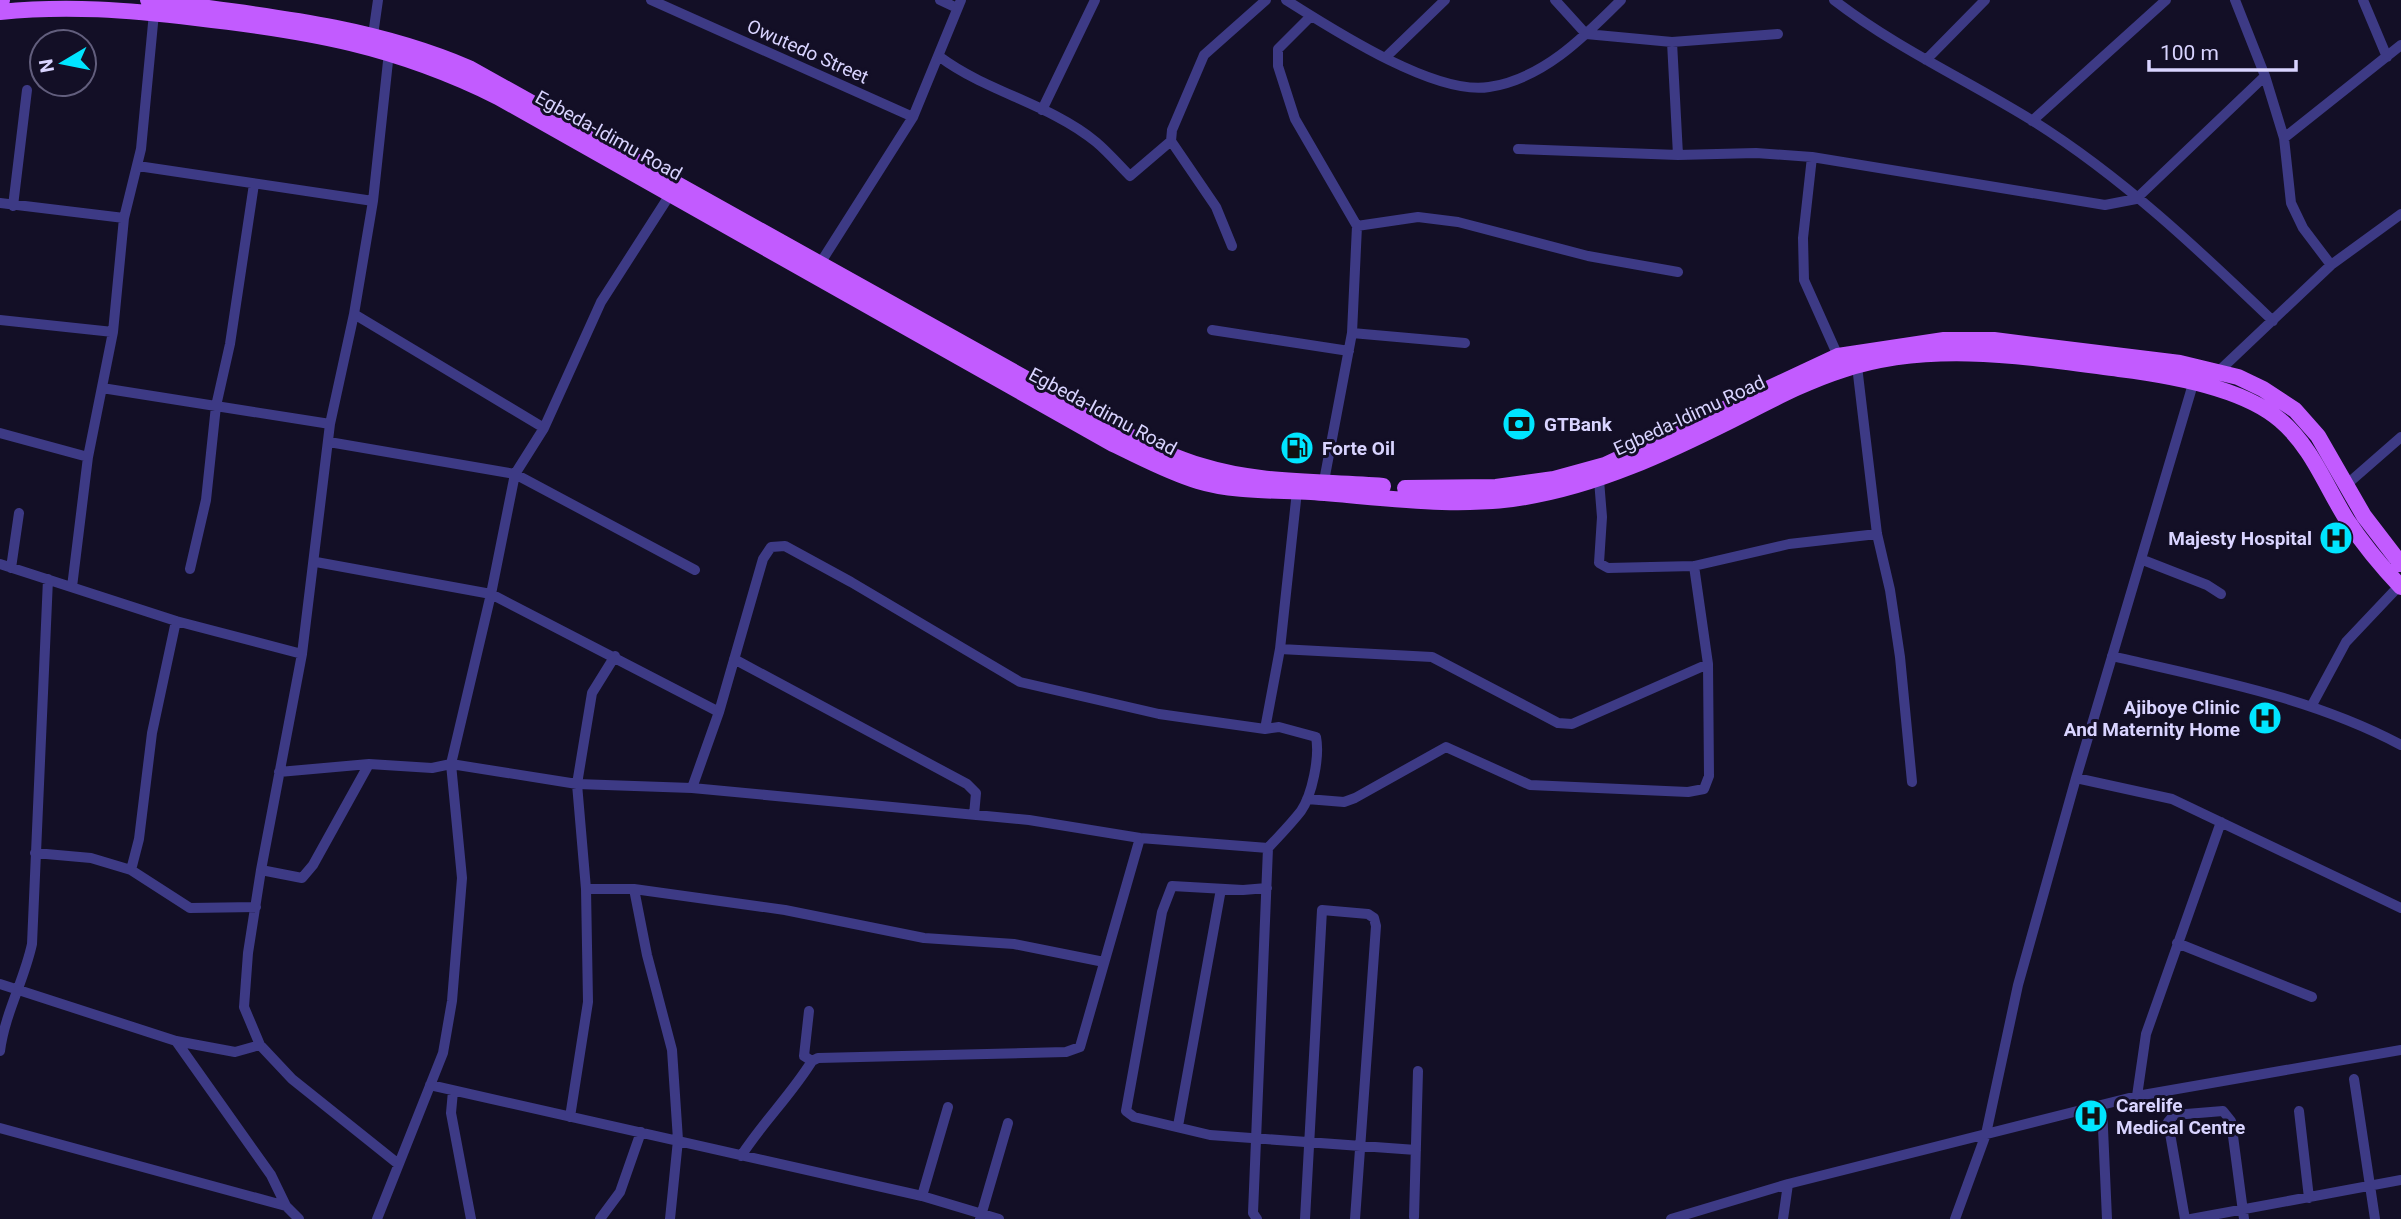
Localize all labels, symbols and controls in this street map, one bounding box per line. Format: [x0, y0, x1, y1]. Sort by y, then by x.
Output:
street label: Owutedo Street [744, 14, 872, 89]
north arrow [28, 28, 98, 98]
scale bar [2149, 28, 2296, 72]
text: 100 m [2160, 41, 2219, 65]
text: N [34, 57, 59, 74]
street label: Egbeda-Idimu Road [531, 86, 686, 185]
street label: Egbeda-Idimu Road [1025, 363, 1181, 460]
street label: Egbeda-Idimu Road [1610, 370, 1769, 461]
bank icon: GTBank [1500, 405, 1538, 443]
place label: GTBank [1544, 413, 1613, 436]
fuel station icon: Forte Oil [1278, 429, 1316, 467]
place label: Forte Oil [1322, 437, 1395, 460]
hospital icon: Majesty Hospital [2317, 519, 2355, 557]
place label: Majesty Hospital [2168, 527, 2312, 550]
place label: Ajiboye Clinic And Maternity Home [2064, 696, 2240, 741]
hospital icon: Ajiboye Clinic And Maternity Home [2246, 699, 2284, 737]
place label: Carelife Medical Centre [2116, 1094, 2245, 1139]
hospital icon: Carelife Medical Centre [2072, 1097, 2110, 1135]

